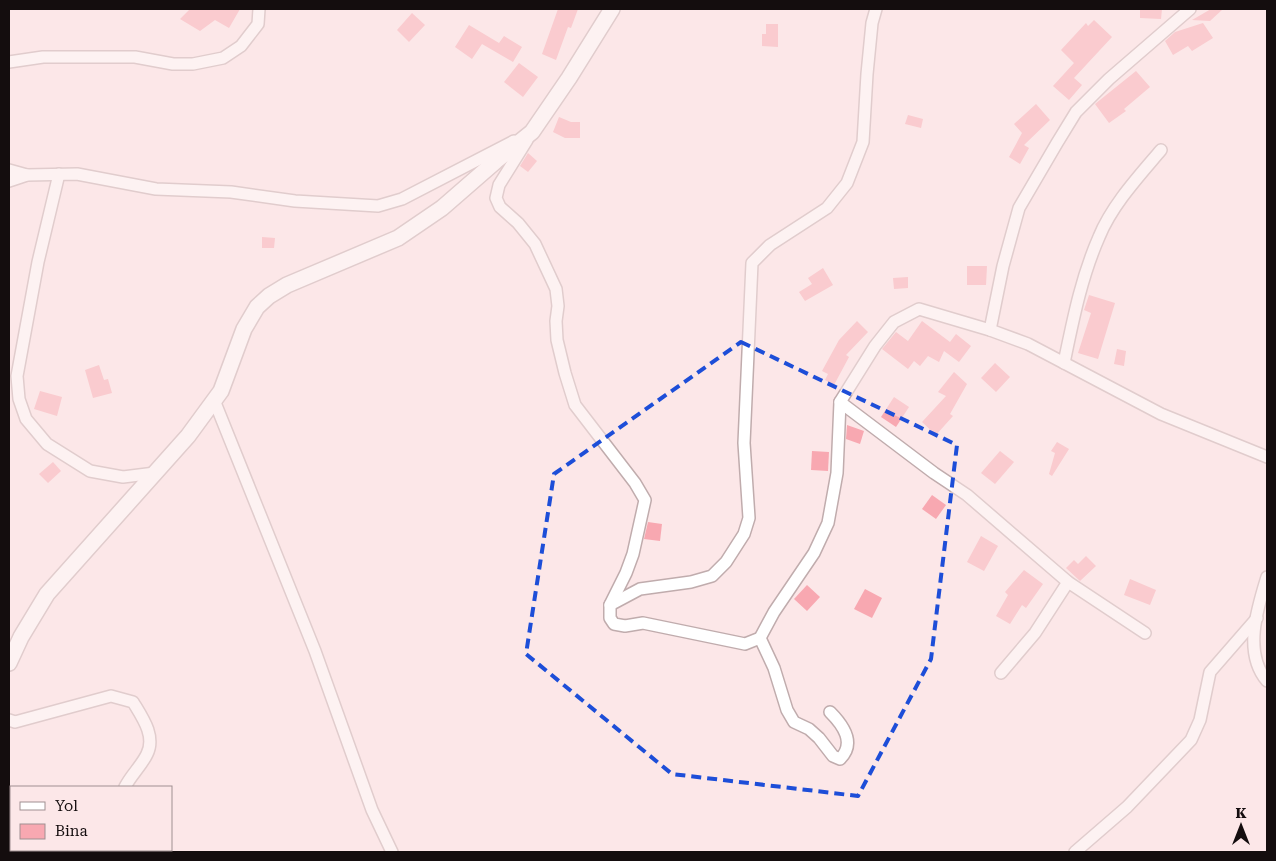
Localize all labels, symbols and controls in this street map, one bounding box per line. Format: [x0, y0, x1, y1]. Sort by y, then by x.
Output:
legend [10, 786, 172, 851]
text: Yol [55, 797, 78, 815]
north arrow [1216, 801, 1266, 851]
text: K [1235, 805, 1247, 821]
text: Bina [55, 822, 88, 840]

